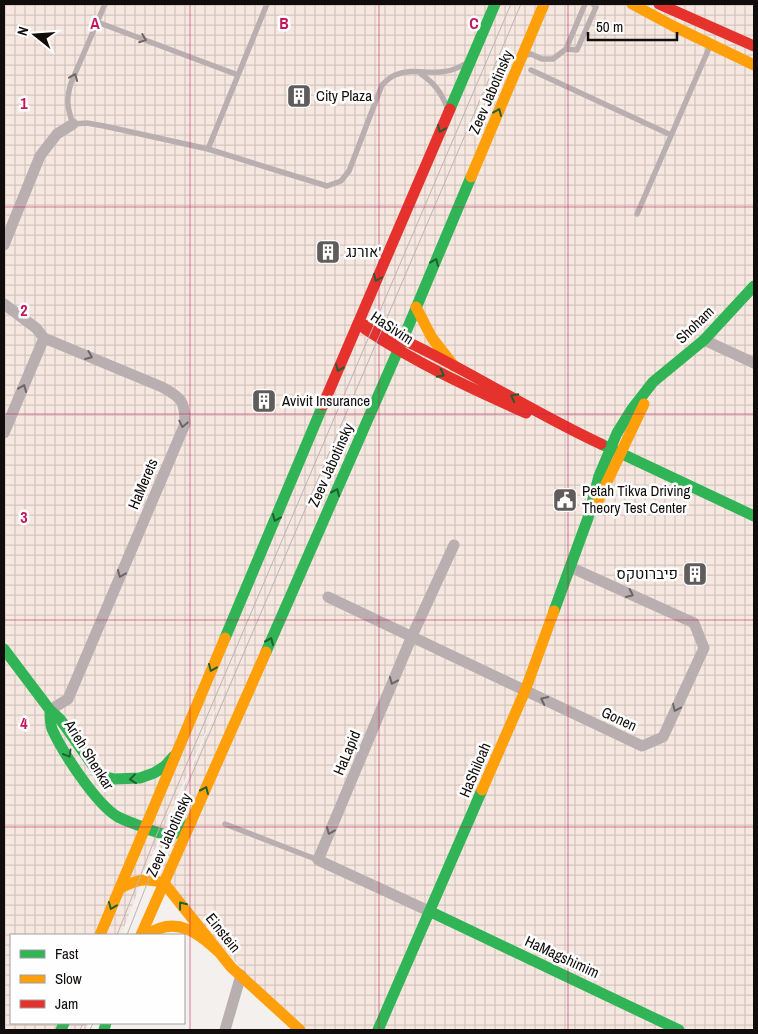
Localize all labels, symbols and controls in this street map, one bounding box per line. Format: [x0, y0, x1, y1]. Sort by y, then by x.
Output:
north arrow [10, 10, 60, 60]
scale bar [588, 10, 677, 42]
text: A [90, 12, 100, 34]
text: B [279, 12, 289, 34]
text: C [469, 12, 479, 34]
text: 50 m [596, 16, 623, 37]
text: N [13, 25, 32, 38]
one-way arrow [138, 33, 147, 43]
street label: Zeev Jabotinsky [463, 46, 518, 137]
one-way arrow [67, 73, 78, 82]
building icon: City Plaza [286, 83, 312, 109]
place label: City Plaza [316, 85, 372, 106]
text: 1 [20, 92, 28, 114]
one-way arrow [492, 108, 503, 117]
one-way arrow [437, 124, 448, 133]
building icon: אורנג' [315, 239, 341, 265]
place label: אורנג' [346, 241, 381, 262]
one-way arrow [429, 258, 440, 267]
one-way arrow [373, 273, 384, 282]
text: 2 [20, 299, 28, 321]
street label: Shoham [671, 301, 718, 348]
street label: HaSivim [367, 306, 418, 349]
one-way arrow [84, 350, 93, 361]
one-way arrow [335, 363, 346, 372]
one-way arrow [435, 367, 444, 377]
one-way arrow [16, 384, 27, 393]
building icon: Avivit Insurance [251, 388, 277, 414]
place label: Avivit Insurance [281, 390, 370, 411]
one-way arrow [510, 393, 519, 403]
one-way arrow [178, 419, 189, 428]
street label: Zeev Jabotinsky [303, 419, 359, 510]
street label: HaMerets [122, 455, 163, 512]
place label: Petah Tikva Driving Theory Test Center [582, 480, 690, 518]
public building icon: Petah Tikva Driving Theory Test Center [552, 487, 578, 513]
one-way arrow [329, 488, 340, 497]
text: 3 [20, 506, 28, 528]
one-way arrow [271, 513, 282, 522]
building icon: פיברוטקס [682, 561, 708, 587]
place label: פיברוטקס [616, 563, 678, 584]
one-way arrow [117, 569, 128, 578]
one-way arrow [625, 588, 634, 599]
one-way arrow [264, 637, 275, 646]
one-way arrow [208, 663, 219, 672]
one-way arrow [389, 677, 399, 685]
one-way arrow [540, 696, 549, 706]
street label: Gonen [598, 701, 640, 736]
one-way arrow [672, 703, 683, 712]
text: 4 [20, 712, 28, 734]
street label: Arieh Shenkar [59, 715, 119, 794]
street label: HaLapid [328, 727, 365, 778]
street label: HaShiloah [454, 739, 495, 800]
one-way arrow [61, 749, 71, 758]
one-way arrow [129, 773, 137, 784]
one-way arrow [199, 786, 210, 795]
street label: Zeev Jabotinsky [141, 789, 197, 880]
one-way arrow [326, 826, 337, 835]
one-way arrow [107, 901, 118, 910]
one-way arrow [179, 902, 187, 911]
street label: Einstein [201, 909, 246, 957]
street label: HaMagshimim [522, 930, 603, 983]
legend [10, 934, 185, 1024]
text: Fast [55, 943, 79, 964]
text: Slow [55, 968, 82, 989]
text: Jam [55, 993, 78, 1014]

